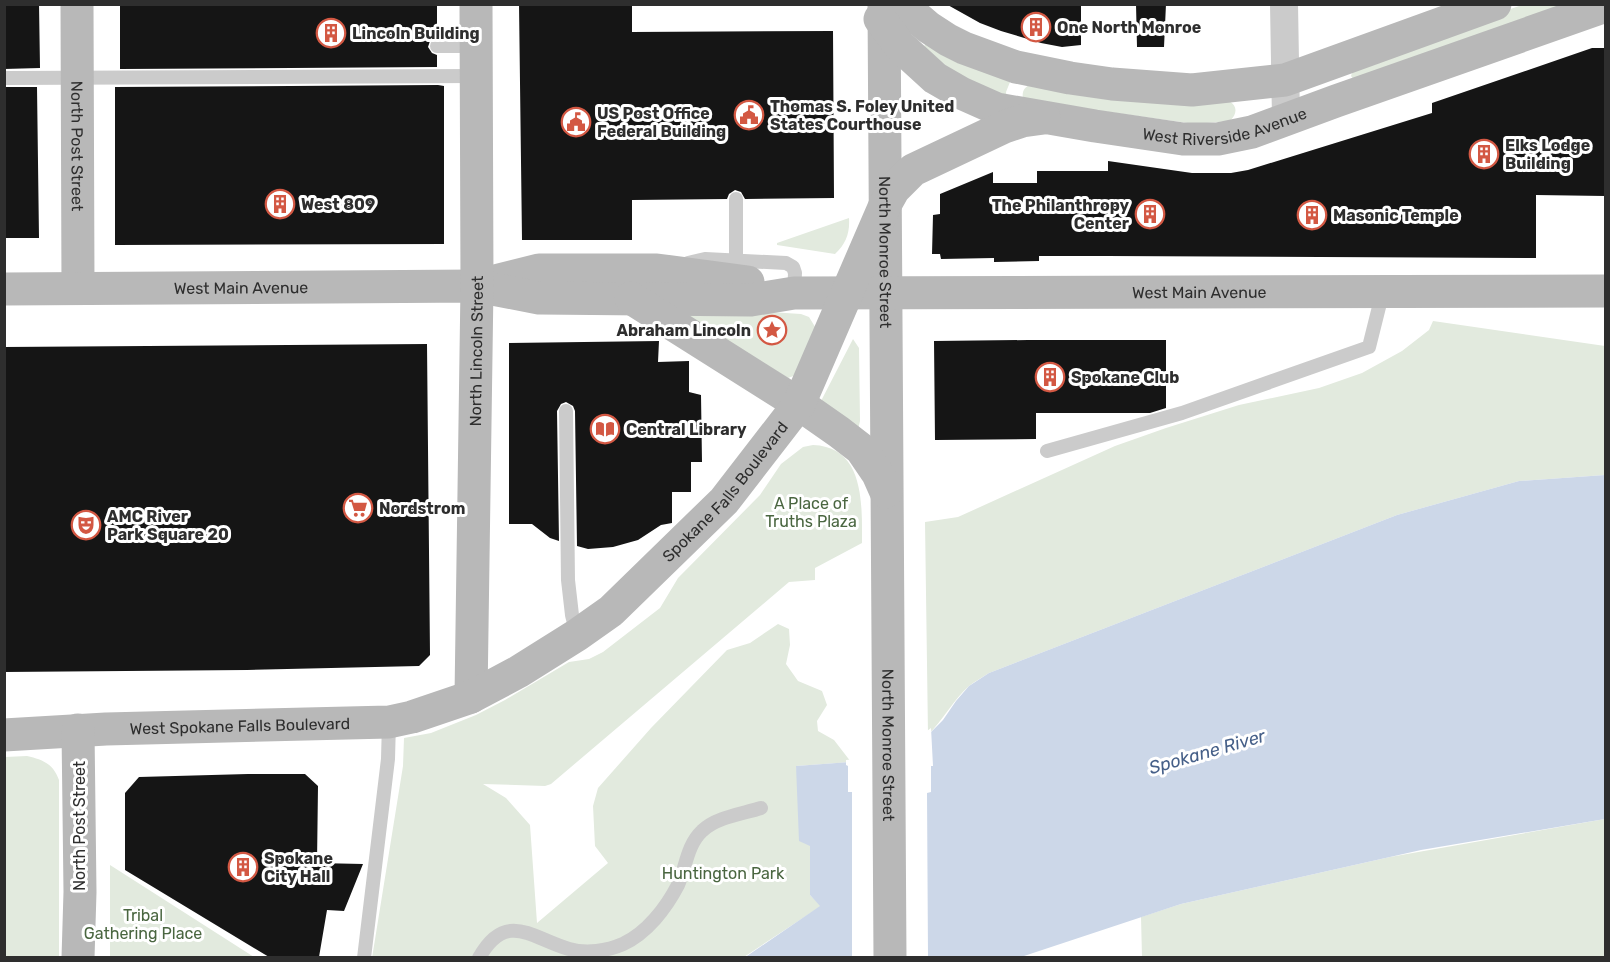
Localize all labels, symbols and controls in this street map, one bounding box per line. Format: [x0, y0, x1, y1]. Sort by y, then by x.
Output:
building icon: One North Monroe [1020, 11, 1052, 43]
building icon: Lincoln Building [315, 17, 347, 49]
place label: One North Monroe [1057, 18, 1201, 37]
place label: Lincoln Building [352, 24, 480, 43]
street label: North Post Street [68, 81, 87, 211]
place label: Thomas S. Foley United States Courthouse [770, 97, 954, 134]
public building icon: Thomas S. Foley United States Courthouse [733, 99, 765, 131]
street label: West Riverside Avenue [1141, 103, 1309, 149]
place label: US Post Office Federal Building [597, 104, 726, 141]
public building icon: US Post Office Federal Building [560, 106, 592, 138]
place label: Elks Lodge Building [1505, 136, 1590, 173]
building icon: Elks Lodge Building [1468, 138, 1500, 170]
street label: North Monroe Street [876, 176, 896, 328]
building icon: West 809 [264, 188, 296, 220]
place label: West 809 [301, 195, 375, 214]
place label: The Philanthropy Center [992, 196, 1130, 233]
building icon: The Philanthropy Center [1134, 198, 1166, 230]
building icon: Masonic Temple [1296, 199, 1328, 231]
place label: Masonic Temple [1333, 206, 1459, 225]
street label: North Lincoln Street [465, 276, 487, 427]
street label: West Main Avenue [174, 278, 308, 297]
street label: West Main Avenue [1132, 282, 1267, 302]
place icon: Abraham Lincoln [756, 314, 788, 346]
place label: Abraham Lincoln [616, 321, 751, 340]
building icon: Spokane Club [1034, 361, 1066, 393]
place label: Spokane Club [1071, 368, 1179, 387]
library icon: Central Library [589, 413, 621, 445]
street label: Spokane Falls Boulevard [658, 418, 792, 565]
place label: Central Library [626, 420, 747, 439]
supermarket icon: Nordstrom [342, 492, 374, 524]
park label: A Place of Truths Plaza [765, 494, 857, 531]
place label: Nordstrom [379, 499, 465, 518]
place label: AMC River Park Square 20 [107, 507, 229, 544]
theatre icon: AMC River Park Square 20 [70, 509, 102, 541]
street label: North Monroe Street [879, 669, 899, 821]
street label: West Spokane Falls Boulevard [129, 713, 350, 738]
water label: Spokane River [1146, 725, 1269, 779]
street label: North Post Street [70, 761, 89, 891]
place label: Spokane City Hall [264, 849, 333, 886]
building icon: Spokane City Hall [227, 851, 259, 883]
park label: Huntington Park [662, 864, 785, 883]
park label: Tribal Gathering Place [84, 906, 202, 943]

